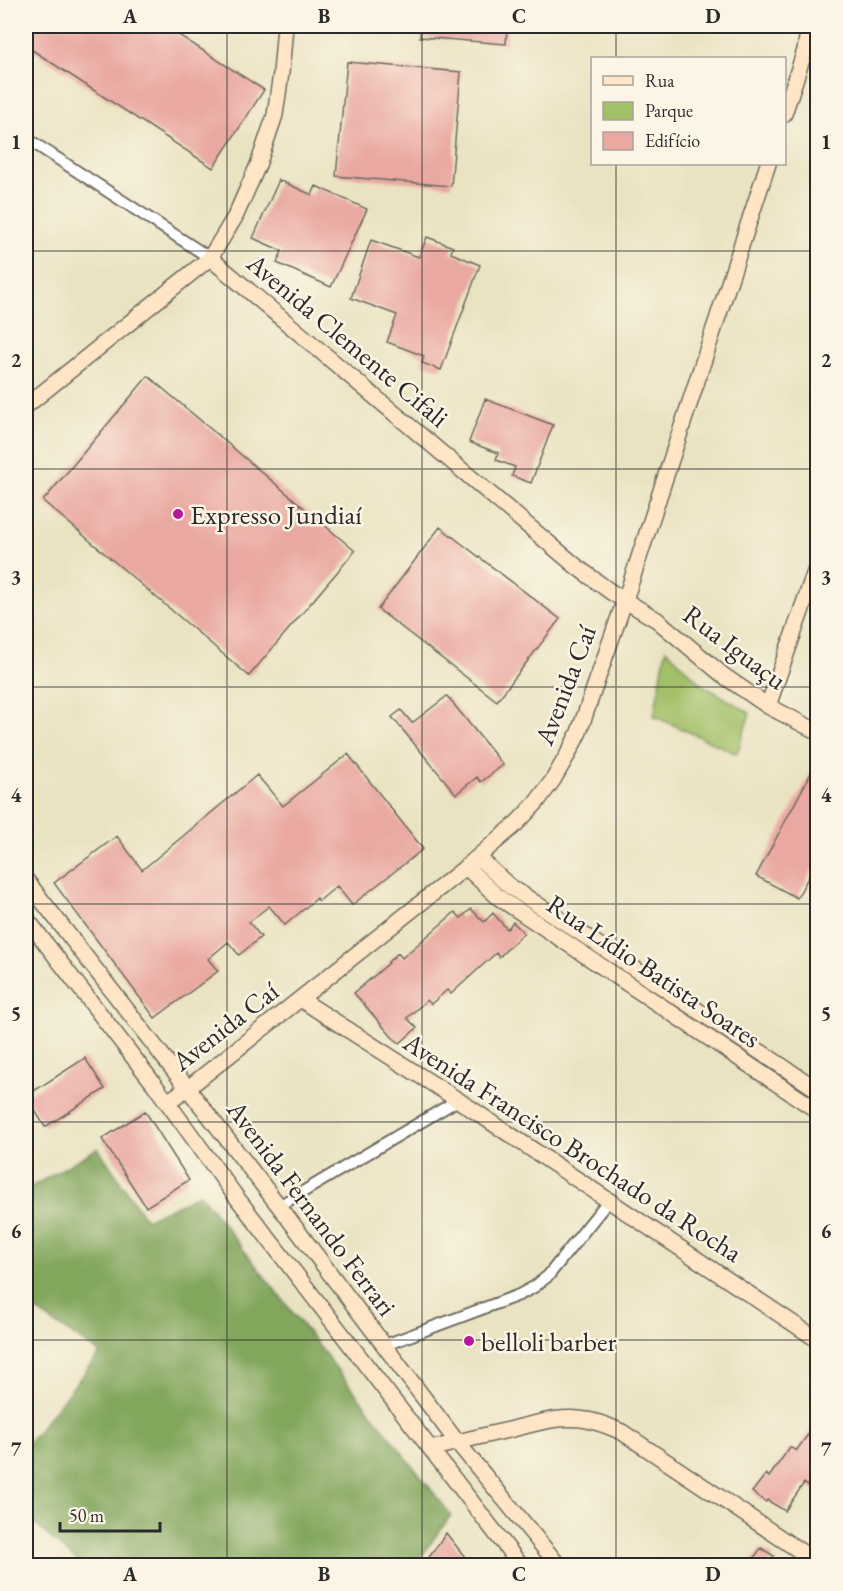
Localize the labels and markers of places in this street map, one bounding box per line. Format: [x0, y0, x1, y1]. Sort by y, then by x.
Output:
place label: Expresso Jundiaí [190, 497, 362, 532]
marker: Expresso Jundiaí [171, 507, 185, 521]
place label: belloli barber [481, 1324, 616, 1359]
marker: belloli barber [462, 1334, 476, 1348]

